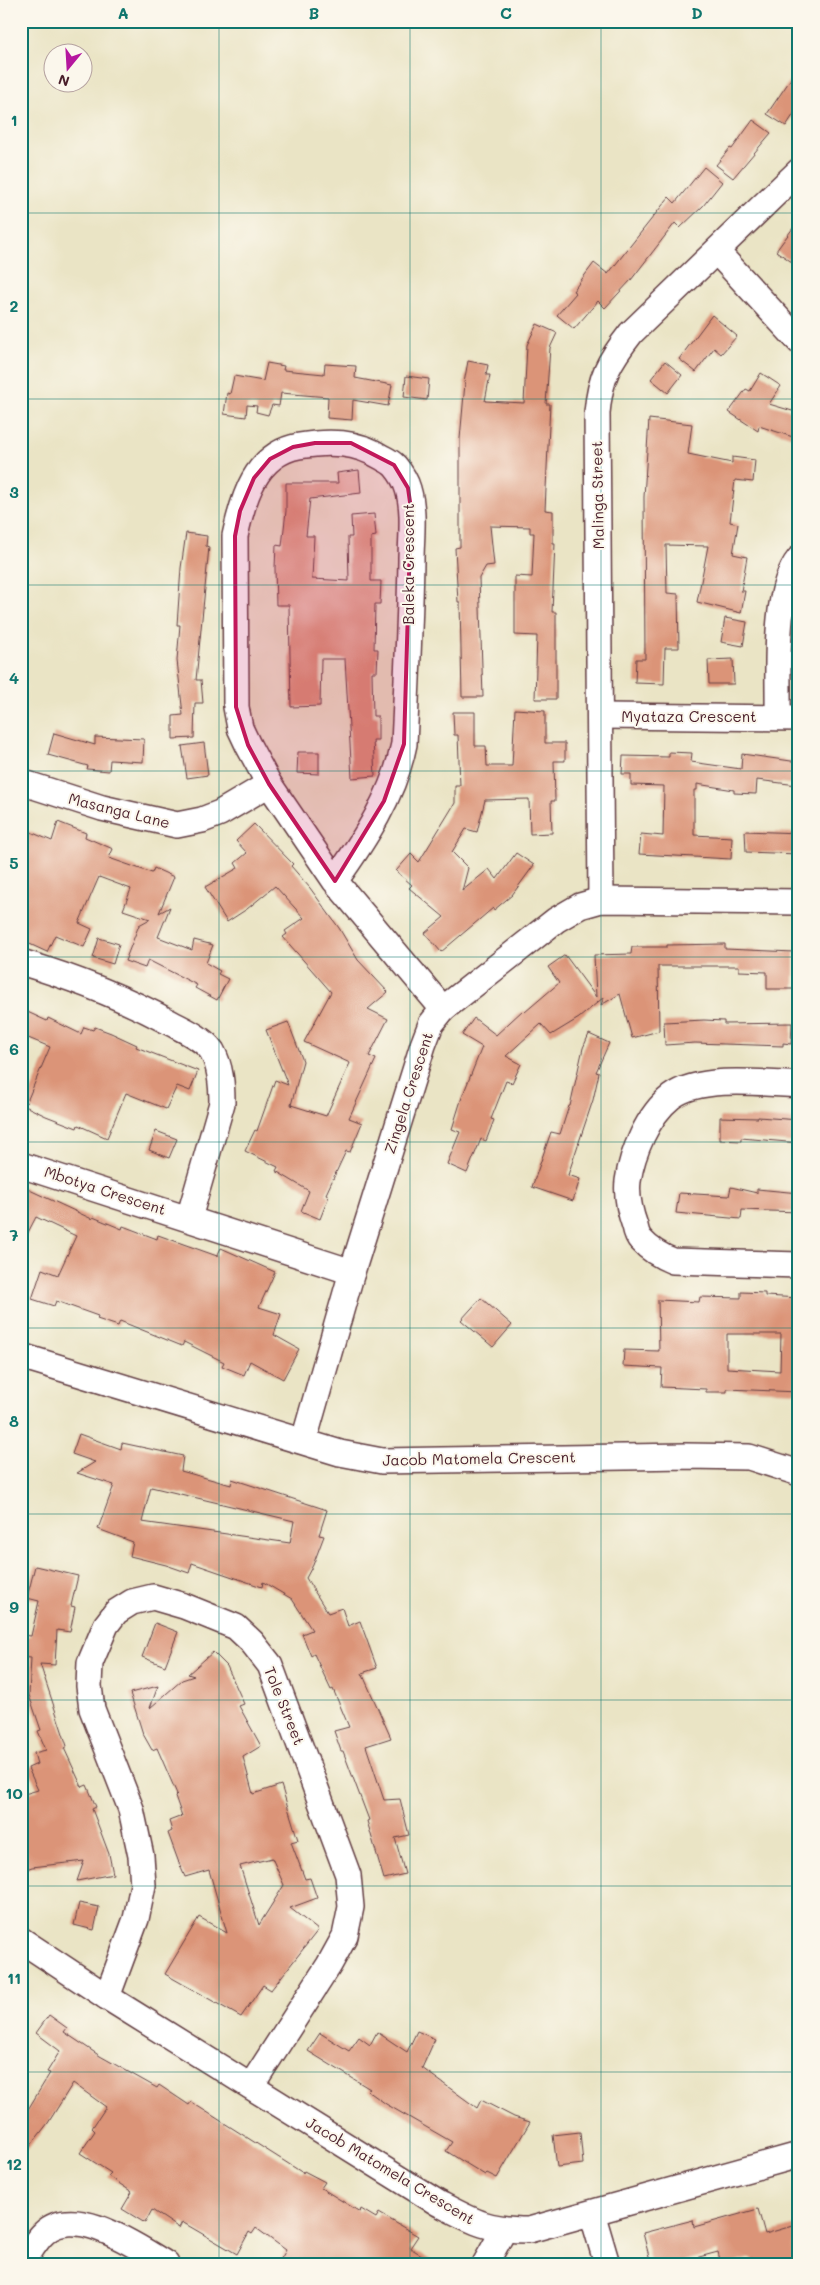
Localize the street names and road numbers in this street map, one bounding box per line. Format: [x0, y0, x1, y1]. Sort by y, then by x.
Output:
street label: Malinga Street [586, 441, 608, 549]
street label: Baleka Crescent [398, 503, 418, 625]
street label: Myataza Crescent [621, 706, 757, 726]
street label: Masanga Lane [66, 788, 172, 832]
street label: Zingela Crescent [379, 1029, 437, 1156]
street label: Mbotya Crescent [42, 1161, 169, 1219]
street label: Jacob Matomela Crescent [382, 1446, 576, 1470]
street label: Tole Street [260, 1663, 310, 1748]
street label: Jacob Matomela Crescent [302, 2112, 479, 2229]

